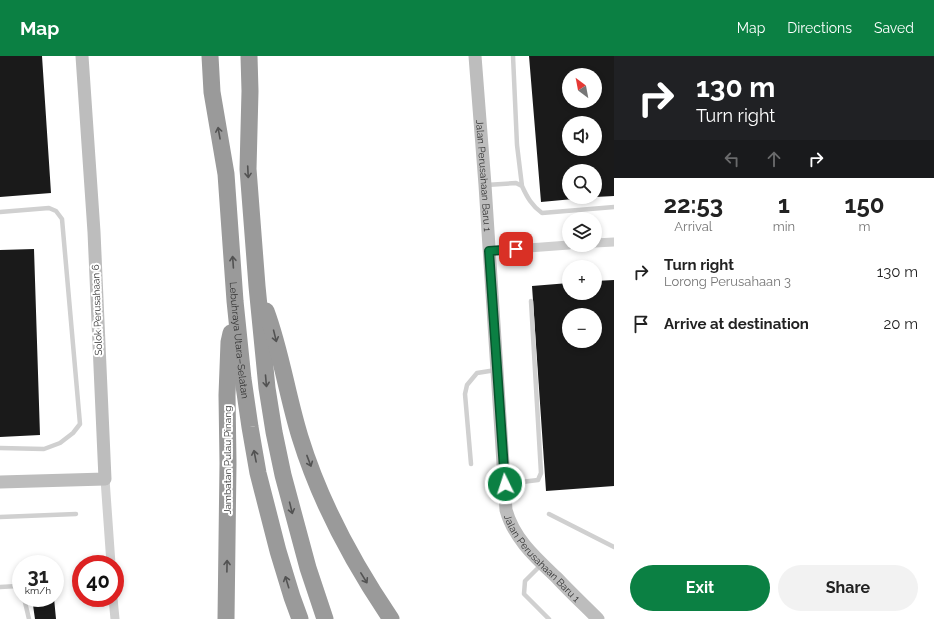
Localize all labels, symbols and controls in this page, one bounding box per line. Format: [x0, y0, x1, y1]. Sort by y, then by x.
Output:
text: Map [20, 17, 59, 39]
text: Map [737, 20, 765, 36]
text: Directions [787, 20, 852, 36]
text: Saved [874, 20, 914, 36]
north arrow [562, 68, 602, 108]
map controls [562, 68, 602, 348]
text: 130 m [696, 71, 775, 104]
icon: right [630, 72, 682, 124]
text: Turn right [696, 105, 775, 126]
button: sound [562, 116, 602, 156]
street label: Jalan Perusahaan Baru 1 [474, 119, 494, 233]
one-way arrow [215, 127, 223, 140]
icon: left [721, 148, 743, 170]
icon: ahead [763, 148, 785, 170]
icon: right [805, 148, 827, 170]
button: search [562, 164, 602, 204]
one-way arrow [245, 165, 252, 178]
text: 22:53 [664, 190, 723, 219]
text: 1 [778, 190, 790, 219]
text: 150 [845, 190, 884, 219]
button: layers [562, 212, 602, 252]
text: Arrival [674, 219, 712, 234]
text: min [773, 219, 795, 234]
text: m [859, 219, 871, 234]
pin [499, 232, 533, 266]
icon: arrive [505, 238, 527, 260]
one-way arrow [229, 256, 236, 269]
text: Turn right [664, 256, 734, 274]
button: + [562, 260, 602, 300]
icon: right [630, 261, 652, 283]
text: 130 m [877, 263, 918, 281]
street label: Solok Perusahaan 6 [90, 264, 104, 356]
text: Lorong Perusahaan 3 [664, 274, 791, 289]
street label: Lebuhraya Utara–Selatan [228, 281, 251, 399]
button: − [562, 308, 602, 348]
icon: arrive [630, 313, 652, 335]
text: Arrive at destination [664, 315, 809, 333]
text: 20 m [883, 315, 918, 333]
one-way arrow [271, 329, 279, 342]
one-way arrow [263, 374, 270, 387]
street label: Jambatan Pulau Pinang [222, 406, 233, 514]
one-way arrow [251, 450, 259, 463]
one-way arrow [305, 455, 313, 467]
position arrow [484, 463, 526, 505]
one-way arrow [288, 501, 296, 514]
street label: Jalan Perusahaan Baru 1 [502, 513, 583, 604]
speed limit sign: 40 [72, 555, 124, 607]
one-way arrow [223, 560, 231, 573]
text: 31 [27, 564, 49, 588]
button: Exit [630, 565, 770, 611]
button: Share [778, 565, 918, 611]
one-way arrow [360, 573, 369, 584]
one-way arrow [283, 576, 290, 589]
text: km/h [25, 585, 51, 596]

